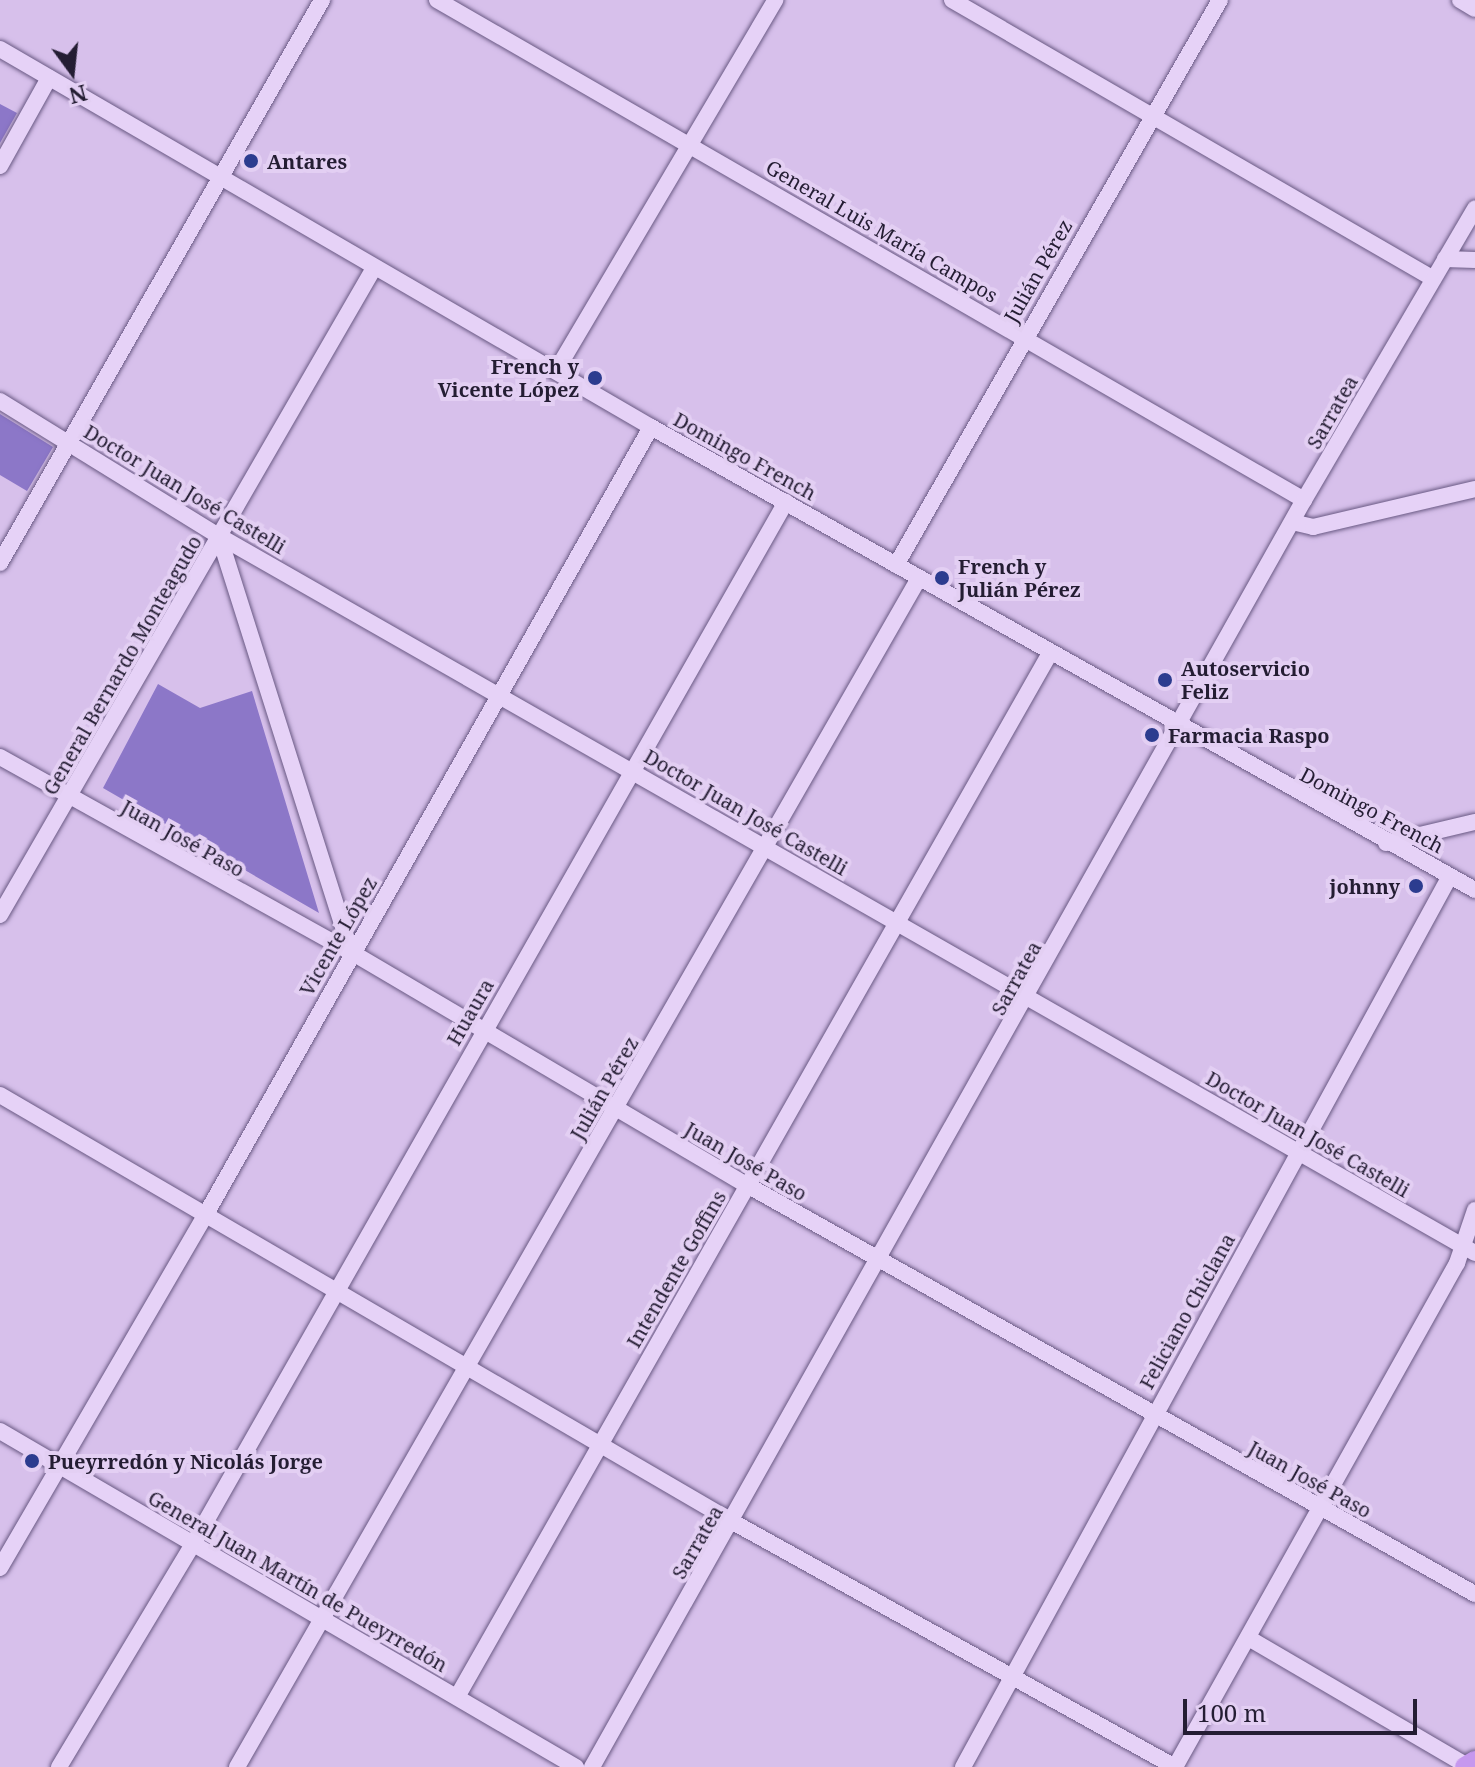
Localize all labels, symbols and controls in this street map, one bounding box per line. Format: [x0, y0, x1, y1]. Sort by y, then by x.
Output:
north arrow [32, 32, 112, 112]
text: N [66, 78, 90, 112]
place label: Antares [267, 149, 347, 173]
marker: Antares [242, 152, 260, 170]
street label: General Luis María Campos [762, 155, 1002, 307]
street label: Julián Pérez [999, 215, 1077, 327]
place label: French y Vicente López [438, 354, 579, 401]
marker: French y Vicente López [586, 369, 604, 387]
street label: Sarratea [1301, 371, 1363, 453]
street label: Domingo French [670, 407, 820, 505]
street label: Doctor Juan José Castelli [80, 419, 290, 559]
street label: General Bernardo Monteagudo [38, 531, 206, 799]
place label: French y Julián Pérez [958, 554, 1081, 601]
marker: French y Julián Pérez [933, 569, 951, 587]
place label: Autoservicio Feliz [1181, 656, 1310, 703]
marker: Autoservicio Feliz [1156, 671, 1174, 689]
place label: Farmacia Raspo [1168, 723, 1330, 747]
marker: Farmacia Raspo [1143, 726, 1161, 744]
street label: Doctor Juan José Castelli [640, 744, 852, 880]
street label: Domingo French [1296, 762, 1448, 858]
street label: Juan José Paso [117, 794, 249, 882]
street label: Vicente López [294, 872, 382, 1000]
place label: johnny [1330, 874, 1400, 898]
marker: johnny [1407, 877, 1425, 895]
street label: Sarratea [986, 937, 1046, 1019]
street label: Huaura [441, 974, 499, 1050]
street label: Julián Pérez [565, 1032, 643, 1144]
street label: Doctor Juan José Castelli [1202, 1066, 1414, 1202]
street label: Juan José Paso [681, 1116, 811, 1206]
street label: Intendente Goffins [621, 1186, 731, 1352]
street label: Feliciano Chiclana [1134, 1229, 1240, 1393]
street label: Juan José Paso [1244, 1435, 1376, 1523]
place label: Pueyrredón y Nicolás Jorge [48, 1449, 323, 1473]
marker: Pueyrredón y Nicolás Jorge [23, 1452, 41, 1470]
street label: General Juan Martín de Pueyrredón [144, 1485, 452, 1677]
street label: Sarratea [666, 1501, 728, 1583]
scale bar [1187, 1683, 1421, 1733]
text: 100 m [1197, 1696, 1266, 1729]

